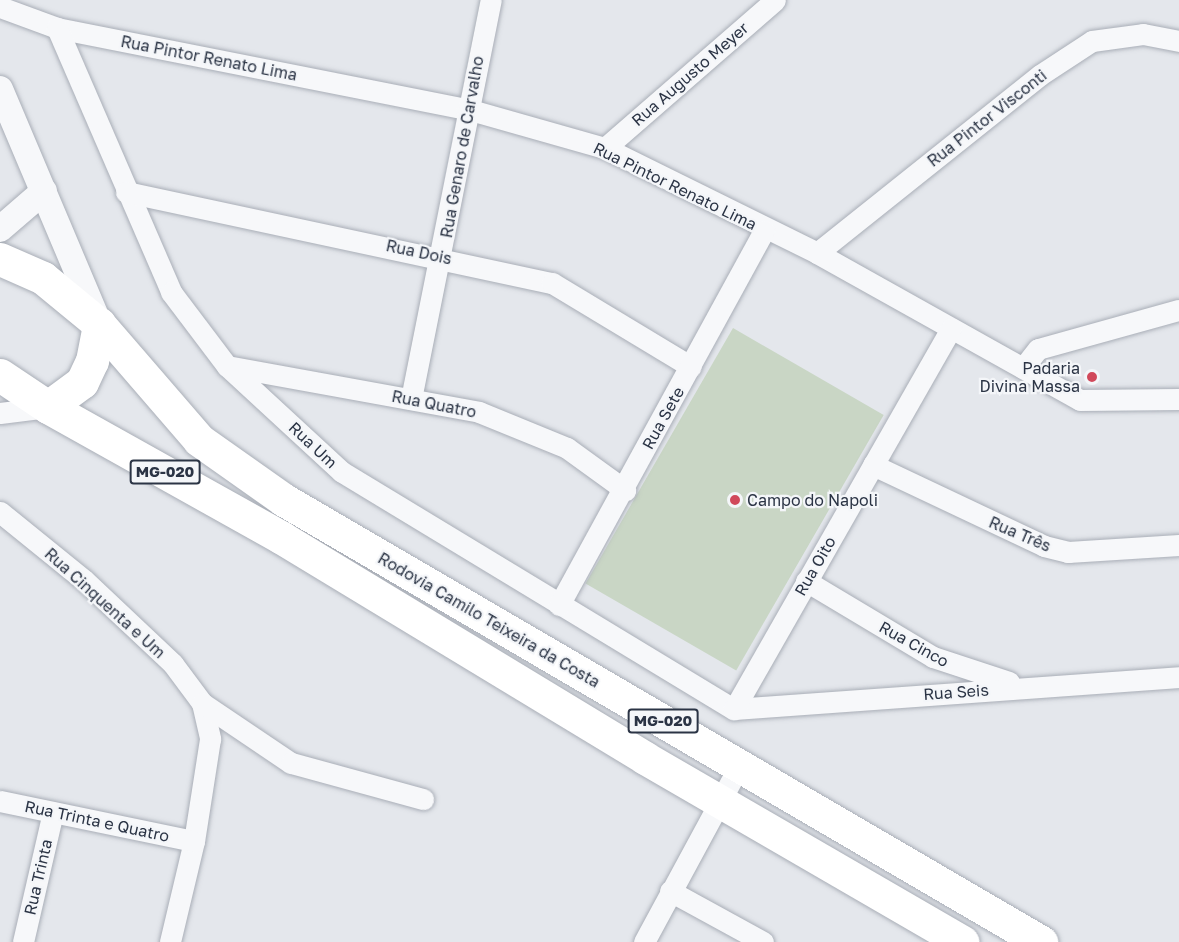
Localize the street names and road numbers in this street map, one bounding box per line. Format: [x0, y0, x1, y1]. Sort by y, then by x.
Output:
street label: Rua Augusto Meyer [628, 18, 752, 130]
street label: Rua Pintor Renato Lima [119, 31, 299, 85]
street label: Rua Genaro de Carvalho [437, 55, 487, 239]
street label: Rua Pintor Visconti [924, 65, 1050, 171]
street label: Rua Pintor Renato Lima [590, 138, 760, 234]
street label: Rua Dois [384, 236, 454, 268]
street label: Rua Sete [638, 383, 688, 453]
street label: Rua Quatro [390, 386, 478, 422]
street label: Rua Um [285, 418, 341, 472]
road number: MG-020 [129, 460, 201, 484]
street label: Rua Três [986, 512, 1054, 556]
street label: Rua Oito [790, 533, 840, 599]
street label: Rua Cinquenta e Um [41, 544, 169, 662]
street label: Rodovia Camilo Teixeira da Costa [375, 548, 603, 692]
street label: Rua Cinco [876, 617, 952, 671]
street label: Rua Seis [923, 680, 989, 704]
road number: MG-020 [627, 709, 699, 733]
street label: Rua Trinta e Quatro [23, 796, 171, 846]
street label: Rua Trinta [20, 837, 56, 917]

